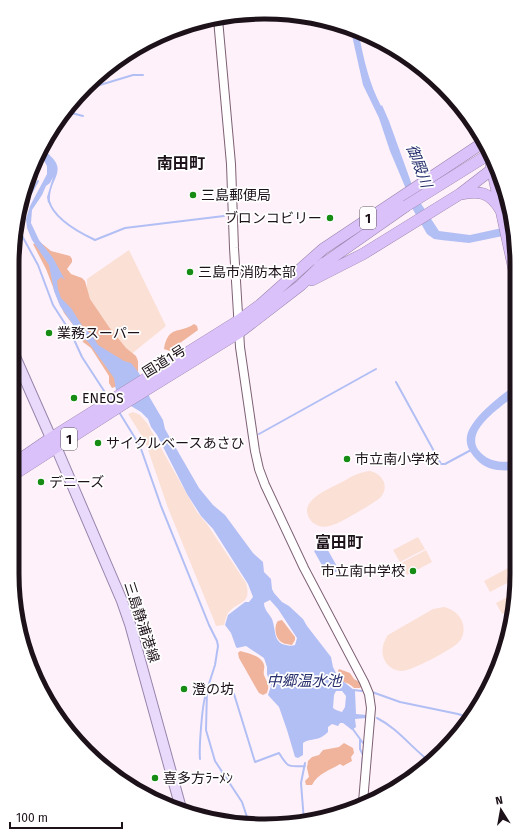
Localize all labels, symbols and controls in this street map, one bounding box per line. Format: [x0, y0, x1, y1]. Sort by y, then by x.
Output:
water label: 御殿川 [403, 142, 436, 192]
district label: 南田町 [157, 154, 205, 173]
place label: 三島郵便局 [201, 187, 271, 204]
marker: 三島郵便局 [188, 190, 198, 200]
road number: 1 [360, 207, 376, 229]
place label: ブロンコビリー [224, 210, 322, 227]
marker: ブロンコビリー [325, 213, 335, 223]
place label: 三島市消防本部 [198, 264, 296, 281]
marker: 三島市消防本部 [185, 267, 195, 277]
place label: 業務スーパー [57, 325, 141, 342]
marker: 業務スーパー [44, 328, 54, 338]
street label: 国道1号 [139, 341, 189, 381]
place label: ENEOS [82, 390, 124, 407]
marker: ENEOS [69, 393, 79, 403]
road number: 1 [61, 428, 77, 450]
place label: サイクルベースあさひ [106, 435, 245, 452]
marker: サイクルベースあさひ [93, 438, 103, 448]
place label: 市立南小学校 [355, 451, 439, 468]
marker: 市立南小学校 [342, 454, 352, 464]
place label: デニーズ [49, 474, 104, 491]
marker: デニーズ [36, 477, 46, 487]
district label: 富田町 [315, 533, 363, 552]
place label: 市立南中学校 [321, 563, 405, 580]
marker: 市立南中学校 [408, 566, 418, 576]
street label: 三島静浦港線 [120, 580, 163, 665]
water label: 中郷温水池 [266, 672, 343, 690]
place label: 澄の坊 [192, 681, 234, 698]
marker: 澄の坊 [179, 684, 189, 694]
place label: 喜多方ﾗｰﾒﾝ [163, 770, 233, 787]
marker: 喜多方ﾗｰﾒﾝ [150, 773, 160, 783]
north arrow [481, 790, 521, 830]
text: N [494, 794, 504, 808]
scale bar [10, 804, 122, 830]
text: 100 m [16, 811, 48, 825]

